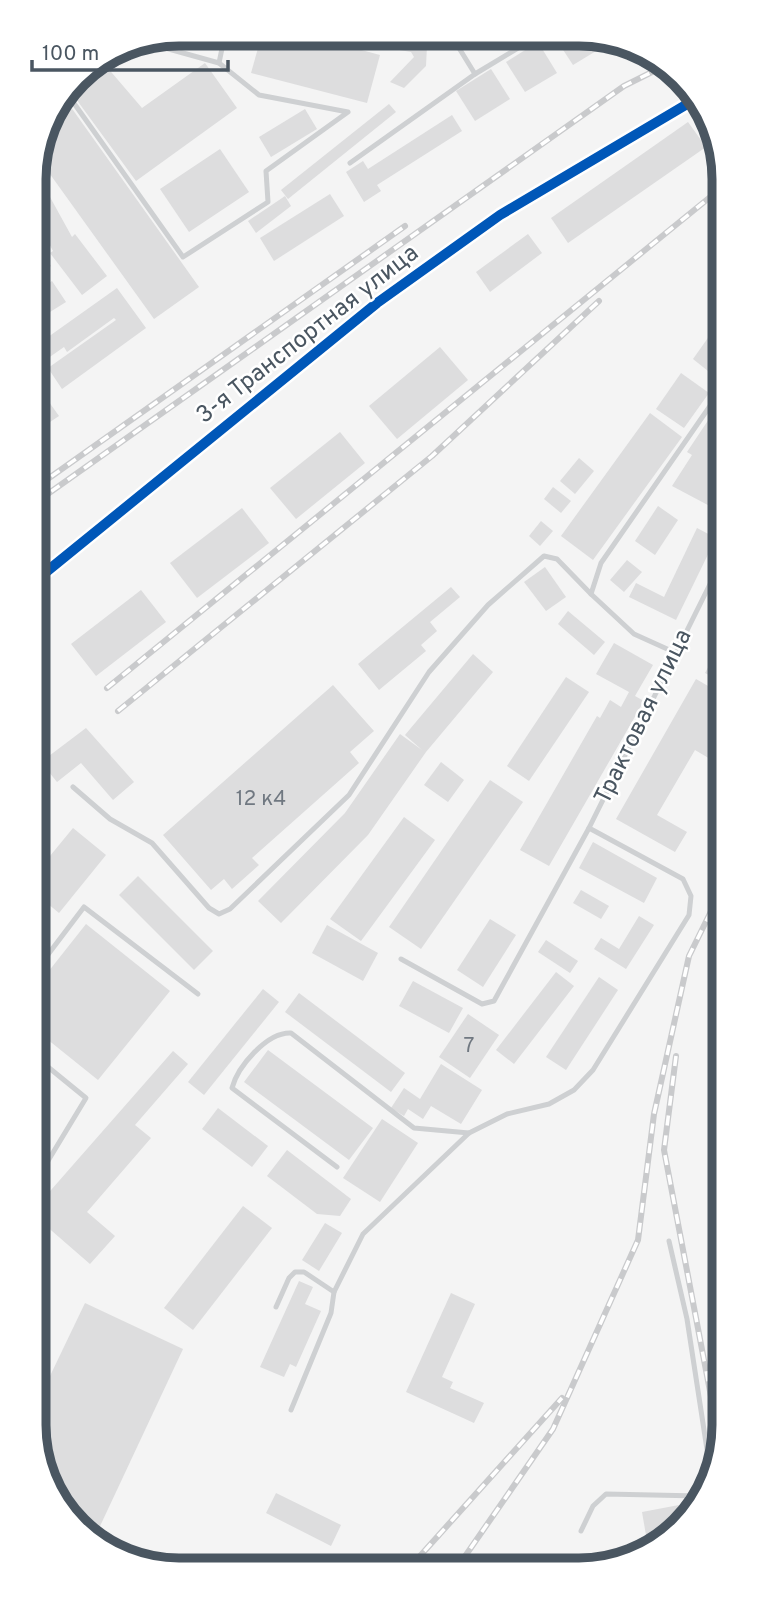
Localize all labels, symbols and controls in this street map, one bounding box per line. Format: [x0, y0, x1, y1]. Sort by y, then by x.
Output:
scale bar [32, 28, 228, 72]
text: 100 m [42, 41, 99, 68]
street label: 3-я Транспортная улица [191, 239, 425, 431]
street label: Трактовая улица [589, 625, 699, 809]
house number: 12 к4 [236, 786, 286, 813]
house number: 7 [464, 1033, 475, 1060]

